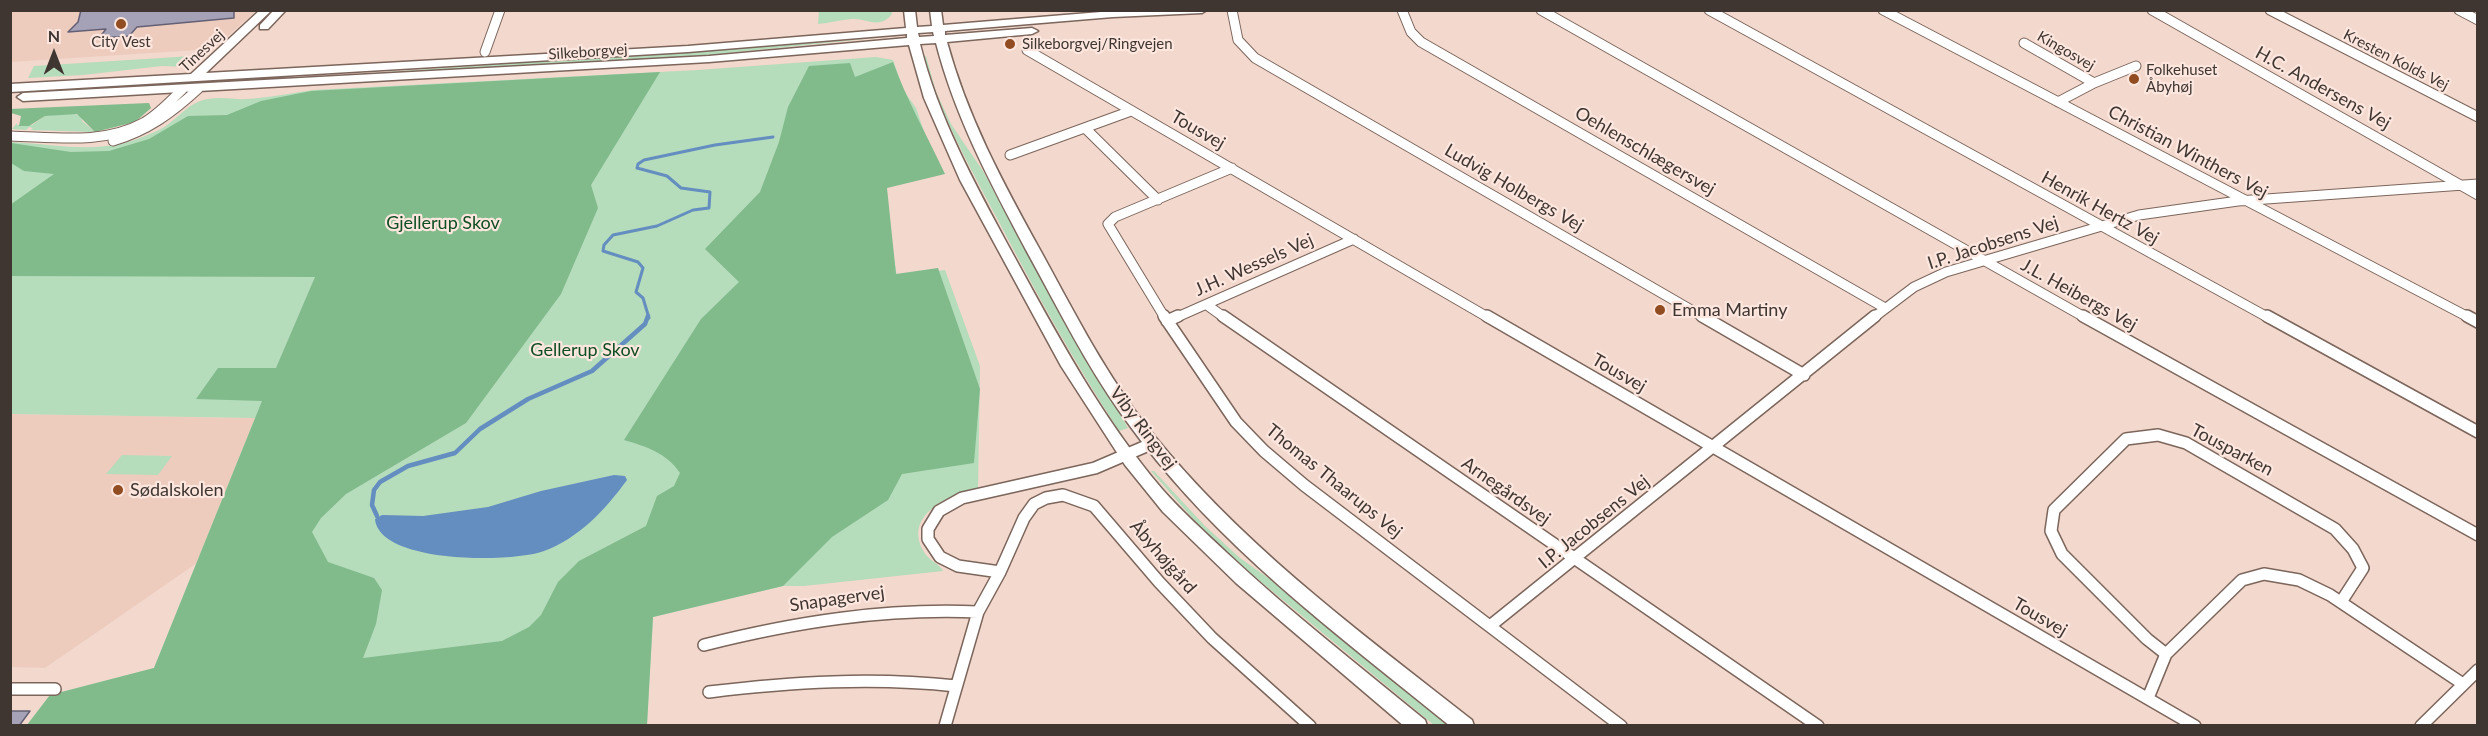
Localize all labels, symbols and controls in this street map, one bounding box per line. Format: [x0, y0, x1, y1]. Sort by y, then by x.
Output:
marker: City Vest [114, 17, 128, 31]
north arrow [24, 24, 84, 84]
text: N [48, 26, 60, 45]
street label: Tinesvej [176, 26, 228, 76]
street label: Kresten Kolds Vej [2340, 26, 2452, 94]
street label: Kingosvej [2034, 27, 2098, 75]
place label: City Vest [91, 33, 151, 51]
place label: Silkeborgvej/Ringvejen [1022, 35, 1173, 53]
marker: Silkeborgvej/Ringvejen [1003, 37, 1017, 51]
street label: Silkeborgvej [548, 40, 628, 64]
street label: H.C. Andersens Vej [2252, 42, 2394, 134]
place label: Folkehuset Åbyhøj [2146, 61, 2217, 96]
marker: Folkehuset Åbyhøj [2127, 72, 2141, 86]
street label: Christian Winthers Vej [2104, 101, 2272, 203]
street label: Oehlenschlægersvej [1571, 102, 1719, 200]
street label: Tousvej [1167, 106, 1229, 154]
street label: Ludvig Holbergs Vej [1441, 139, 1587, 237]
street label: Henrik Hertz Vej [2037, 167, 2163, 249]
park label: Gjellerup Skov [386, 212, 500, 234]
street label: I.P. Jacobsens Vej [1925, 212, 2061, 274]
street label: J.H. Wessels Vej [1191, 229, 1317, 301]
street label: J.L. Heibergs Vej [2017, 254, 2141, 336]
place label: Emma Martiny [1672, 299, 1787, 321]
marker: Emma Martiny [1653, 303, 1667, 317]
park label: Gellerup Skov [530, 339, 640, 361]
street label: Tousvej [1588, 349, 1650, 397]
street label: Viby Ringvej [1105, 382, 1181, 474]
street label: Thomas Thaarups Vej [1262, 419, 1406, 543]
street label: Tousparken [2187, 419, 2277, 481]
street label: Arnegårdsvej [1457, 453, 1555, 529]
street label: I.P. Jacobsens Vej [1534, 471, 1654, 573]
place label: Sødalskolen [130, 479, 224, 501]
marker: Sødalskolen [111, 483, 125, 497]
street label: Åbyhøjgård [1125, 516, 1201, 598]
street label: Snapagervej [788, 582, 886, 616]
street label: Tousvej [2009, 593, 2071, 641]

